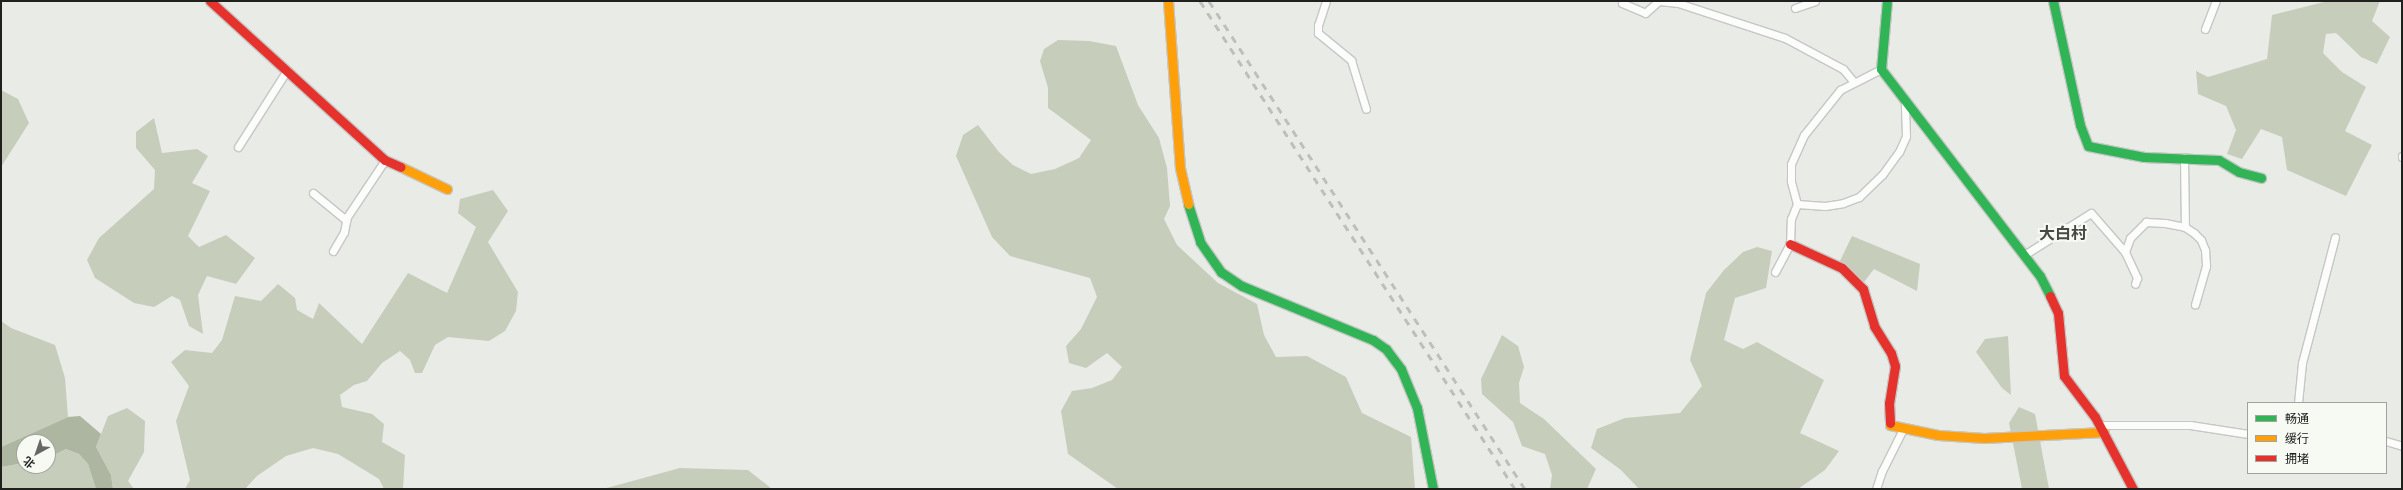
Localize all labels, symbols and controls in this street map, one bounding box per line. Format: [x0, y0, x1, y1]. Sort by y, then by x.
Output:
district label: 大白村 [2039, 223, 2087, 243]
legend [2247, 402, 2387, 474]
text: 畅通 [2285, 410, 2309, 427]
text: 缓行 [2285, 430, 2309, 447]
north arrow [16, 434, 56, 474]
text: 拥堵 [2285, 450, 2309, 467]
text: 北 [20, 454, 38, 472]

